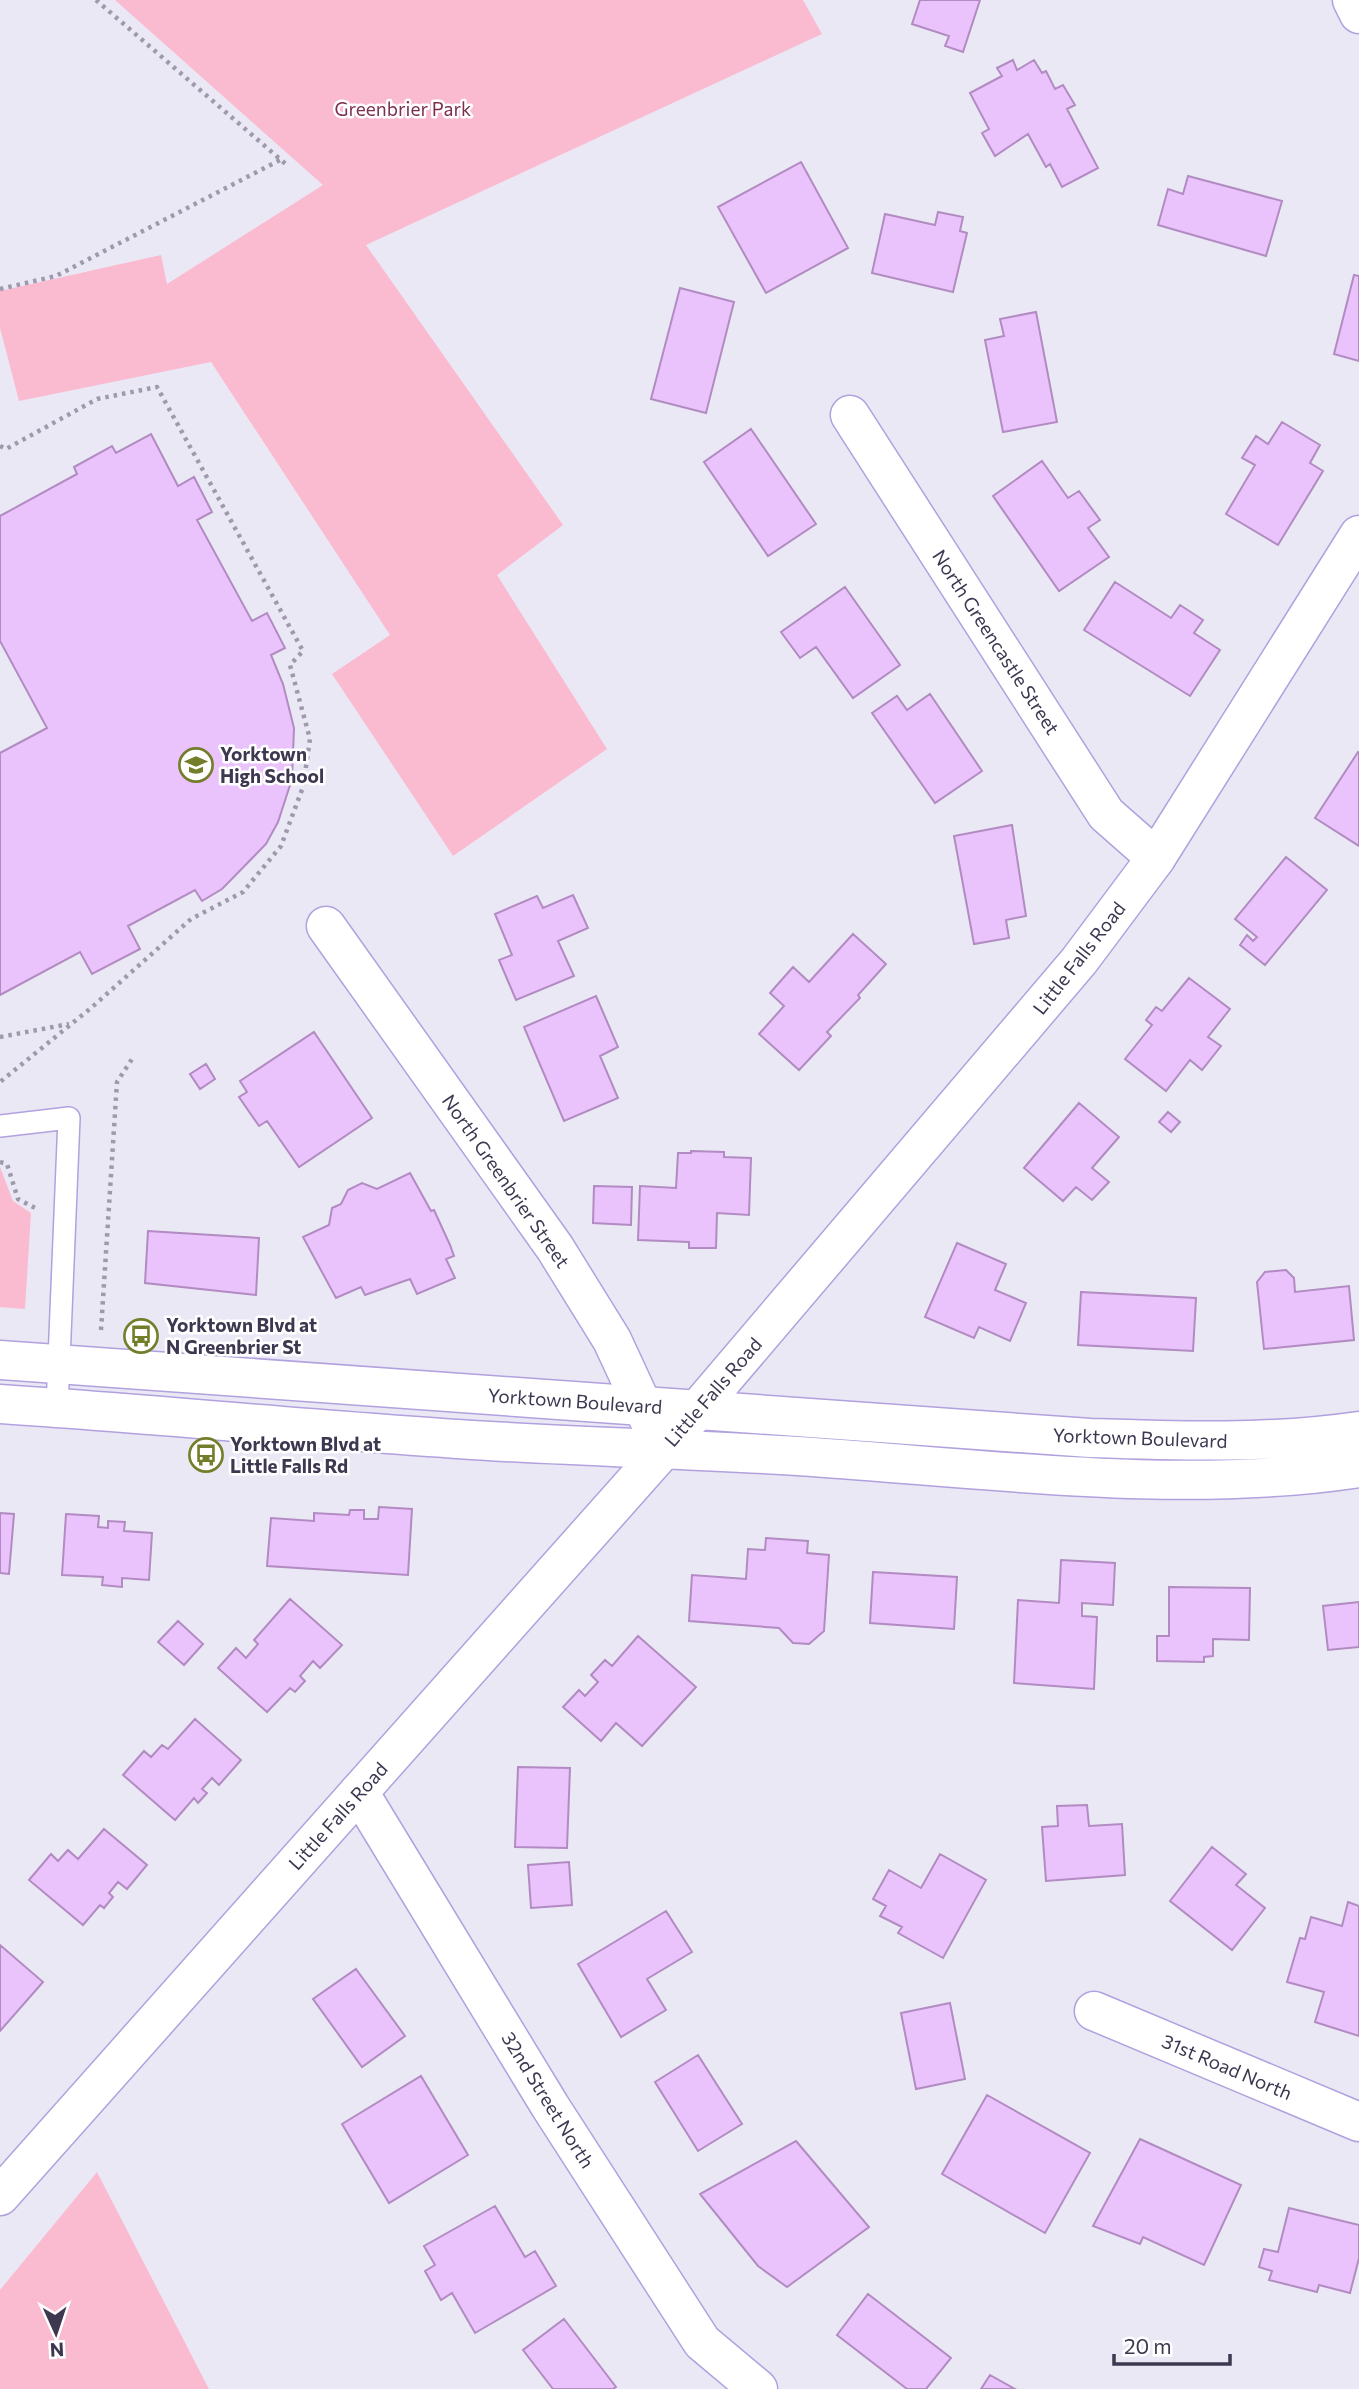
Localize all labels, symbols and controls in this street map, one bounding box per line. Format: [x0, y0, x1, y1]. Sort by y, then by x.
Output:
park label: Greenbrier Park [335, 97, 471, 120]
street label: North Greencastle Street [928, 545, 1065, 739]
place label: Yorktown High School [220, 742, 324, 787]
school or university icon: Yorktown High School [177, 746, 215, 784]
street label: Little Falls Road [1027, 897, 1130, 1019]
street label: North Greenbrier Street [438, 1090, 575, 1272]
place label: Yorktown Blvd at N Greenbrier St [166, 1313, 317, 1358]
bus stop icon: Yorktown Blvd at N Greenbrier St [122, 1317, 160, 1355]
street label: Little Falls Road [659, 1333, 766, 1451]
street label: Yorktown Boulevard [487, 1383, 663, 1418]
street label: Yorktown Boulevard [1052, 1423, 1228, 1452]
place label: Yorktown Blvd at Little Falls Rd [230, 1432, 381, 1477]
bus stop icon: Yorktown Blvd at Little Falls Rd [187, 1436, 225, 1474]
street label: Little Falls Road [283, 1757, 392, 1874]
street label: 32nd Street North [497, 2027, 600, 2172]
street label: 31st Road North [1159, 2029, 1296, 2104]
north arrow [21, 2298, 91, 2368]
scale bar [1114, 2322, 1230, 2366]
text: 20 m [1124, 2333, 1172, 2358]
text: N [49, 2339, 65, 2362]

